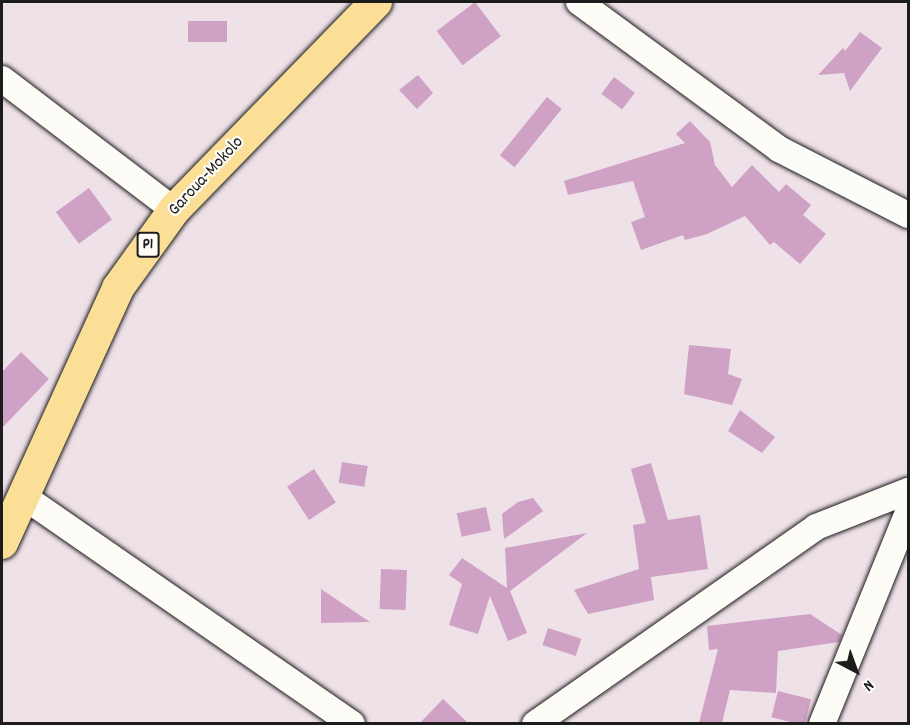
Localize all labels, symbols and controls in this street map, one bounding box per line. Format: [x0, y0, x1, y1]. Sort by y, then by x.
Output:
street label: Garoua-Mokolo [165, 133, 249, 221]
road number: P1 [136, 232, 160, 258]
north arrow [826, 641, 886, 701]
text: N [858, 674, 879, 696]

